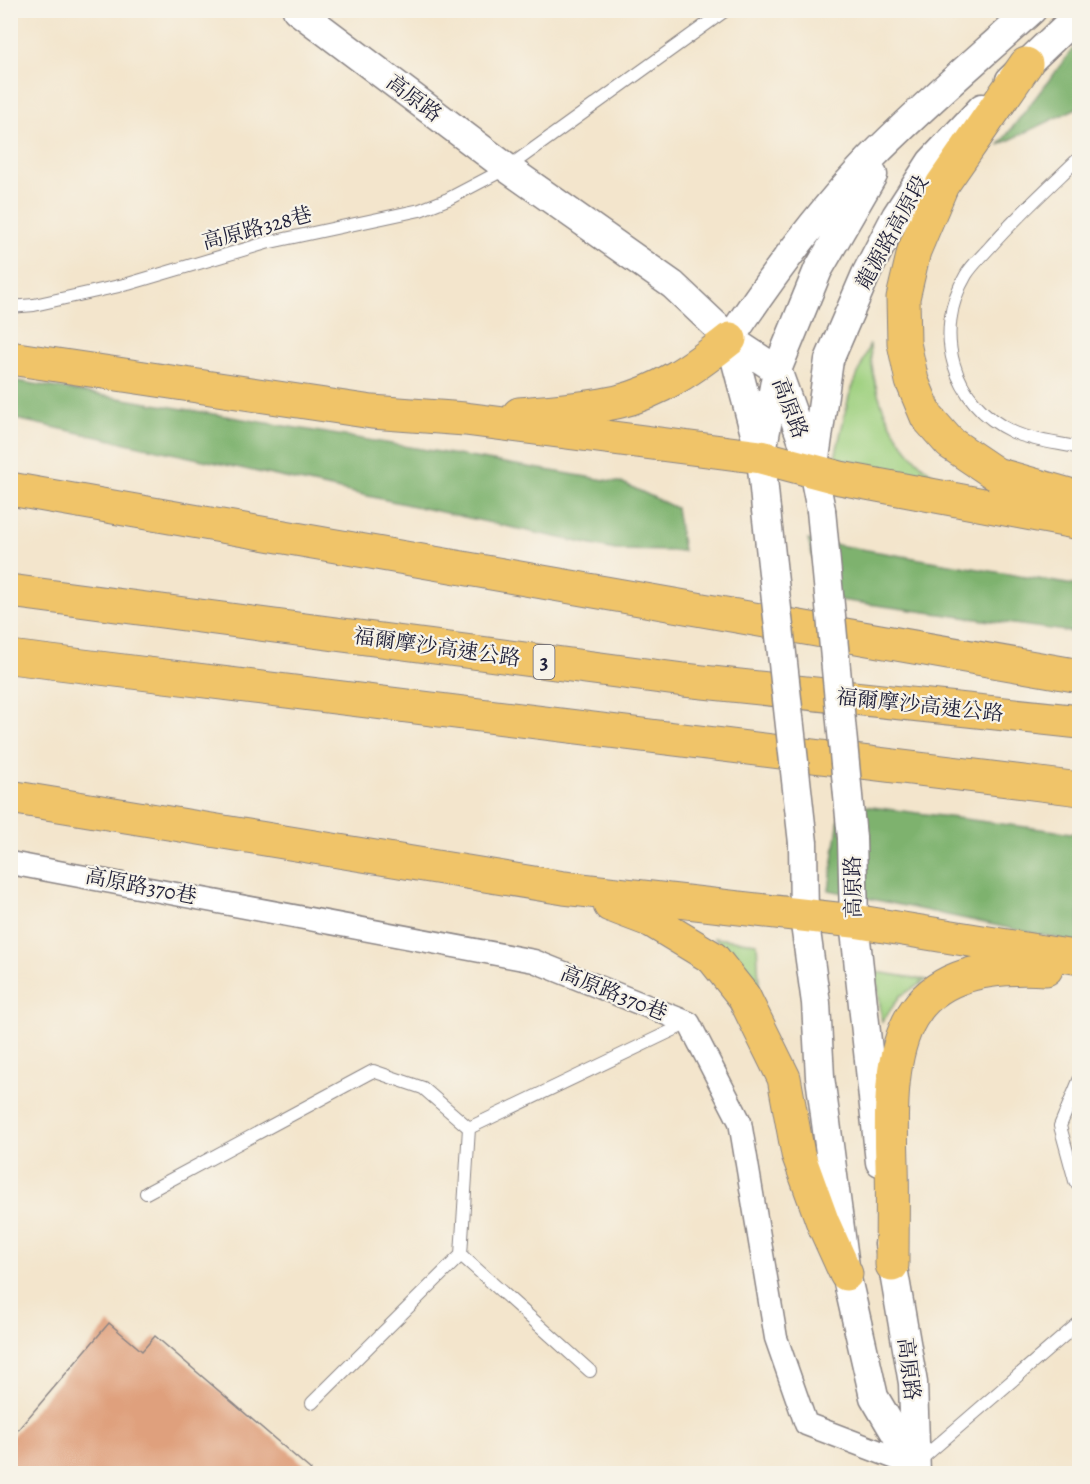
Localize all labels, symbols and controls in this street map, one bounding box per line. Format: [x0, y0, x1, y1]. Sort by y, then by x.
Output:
street label: 高原路 [380, 68, 448, 128]
street label: 龍源路高原段 [849, 170, 935, 294]
street label: 高原路328巷 [199, 200, 315, 256]
street label: 高原路 [766, 374, 814, 442]
street label: 福爾摩沙高速公路 [352, 621, 522, 673]
road number: 3 [534, 645, 554, 679]
street label: 福爾摩沙高速公路 [835, 682, 1005, 728]
street label: 高原路 [838, 855, 868, 919]
street label: 高原路370巷 [83, 862, 199, 910]
street label: 高原路370巷 [556, 959, 672, 1027]
street label: 高原路 [891, 1336, 927, 1402]

